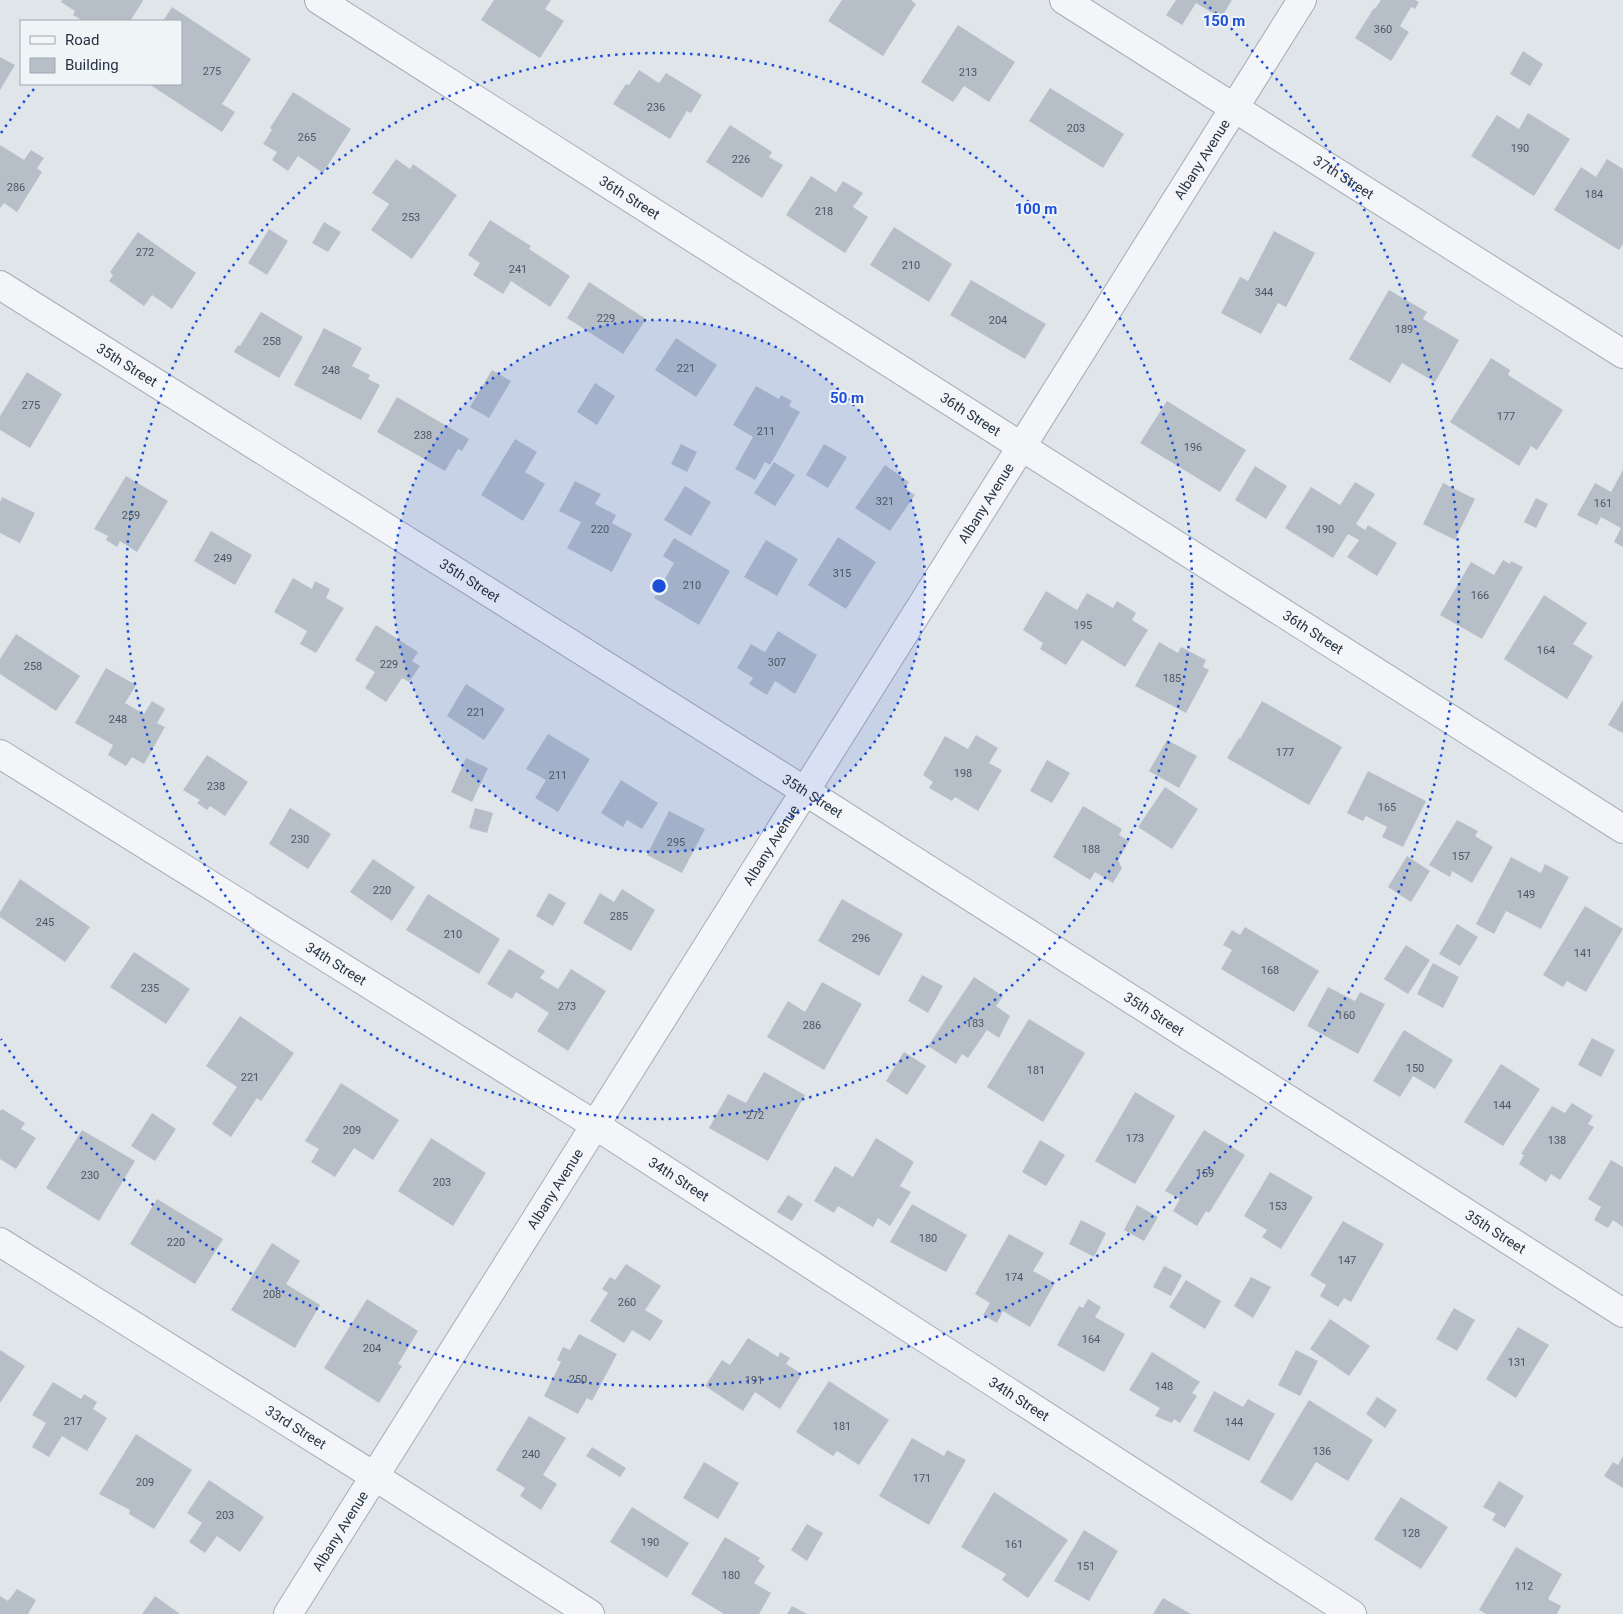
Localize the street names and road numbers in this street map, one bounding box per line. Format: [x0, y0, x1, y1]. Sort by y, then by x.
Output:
street label: Albany Avenue [1171, 116, 1233, 202]
street label: 37th Street [1310, 152, 1377, 202]
street label: 36th Street [596, 172, 663, 223]
street label: 35th Street [94, 340, 161, 390]
street label: 36th Street [937, 389, 1004, 440]
street label: Albany Avenue [955, 460, 1017, 546]
street label: 35th Street [437, 555, 504, 606]
street label: 36th Street [1280, 607, 1347, 657]
street label: 35th Street [779, 771, 846, 821]
street label: Albany Avenue [740, 802, 802, 888]
street label: 34th Street [303, 939, 370, 989]
street label: 35th Street [1121, 989, 1188, 1039]
street label: Albany Avenue [524, 1146, 586, 1232]
street label: 34th Street [646, 1154, 712, 1205]
street label: 35th Street [1462, 1206, 1529, 1257]
street label: 34th Street [986, 1374, 1053, 1424]
street label: 33rd Street [262, 1402, 330, 1452]
street label: Albany Avenue [309, 1488, 371, 1574]

